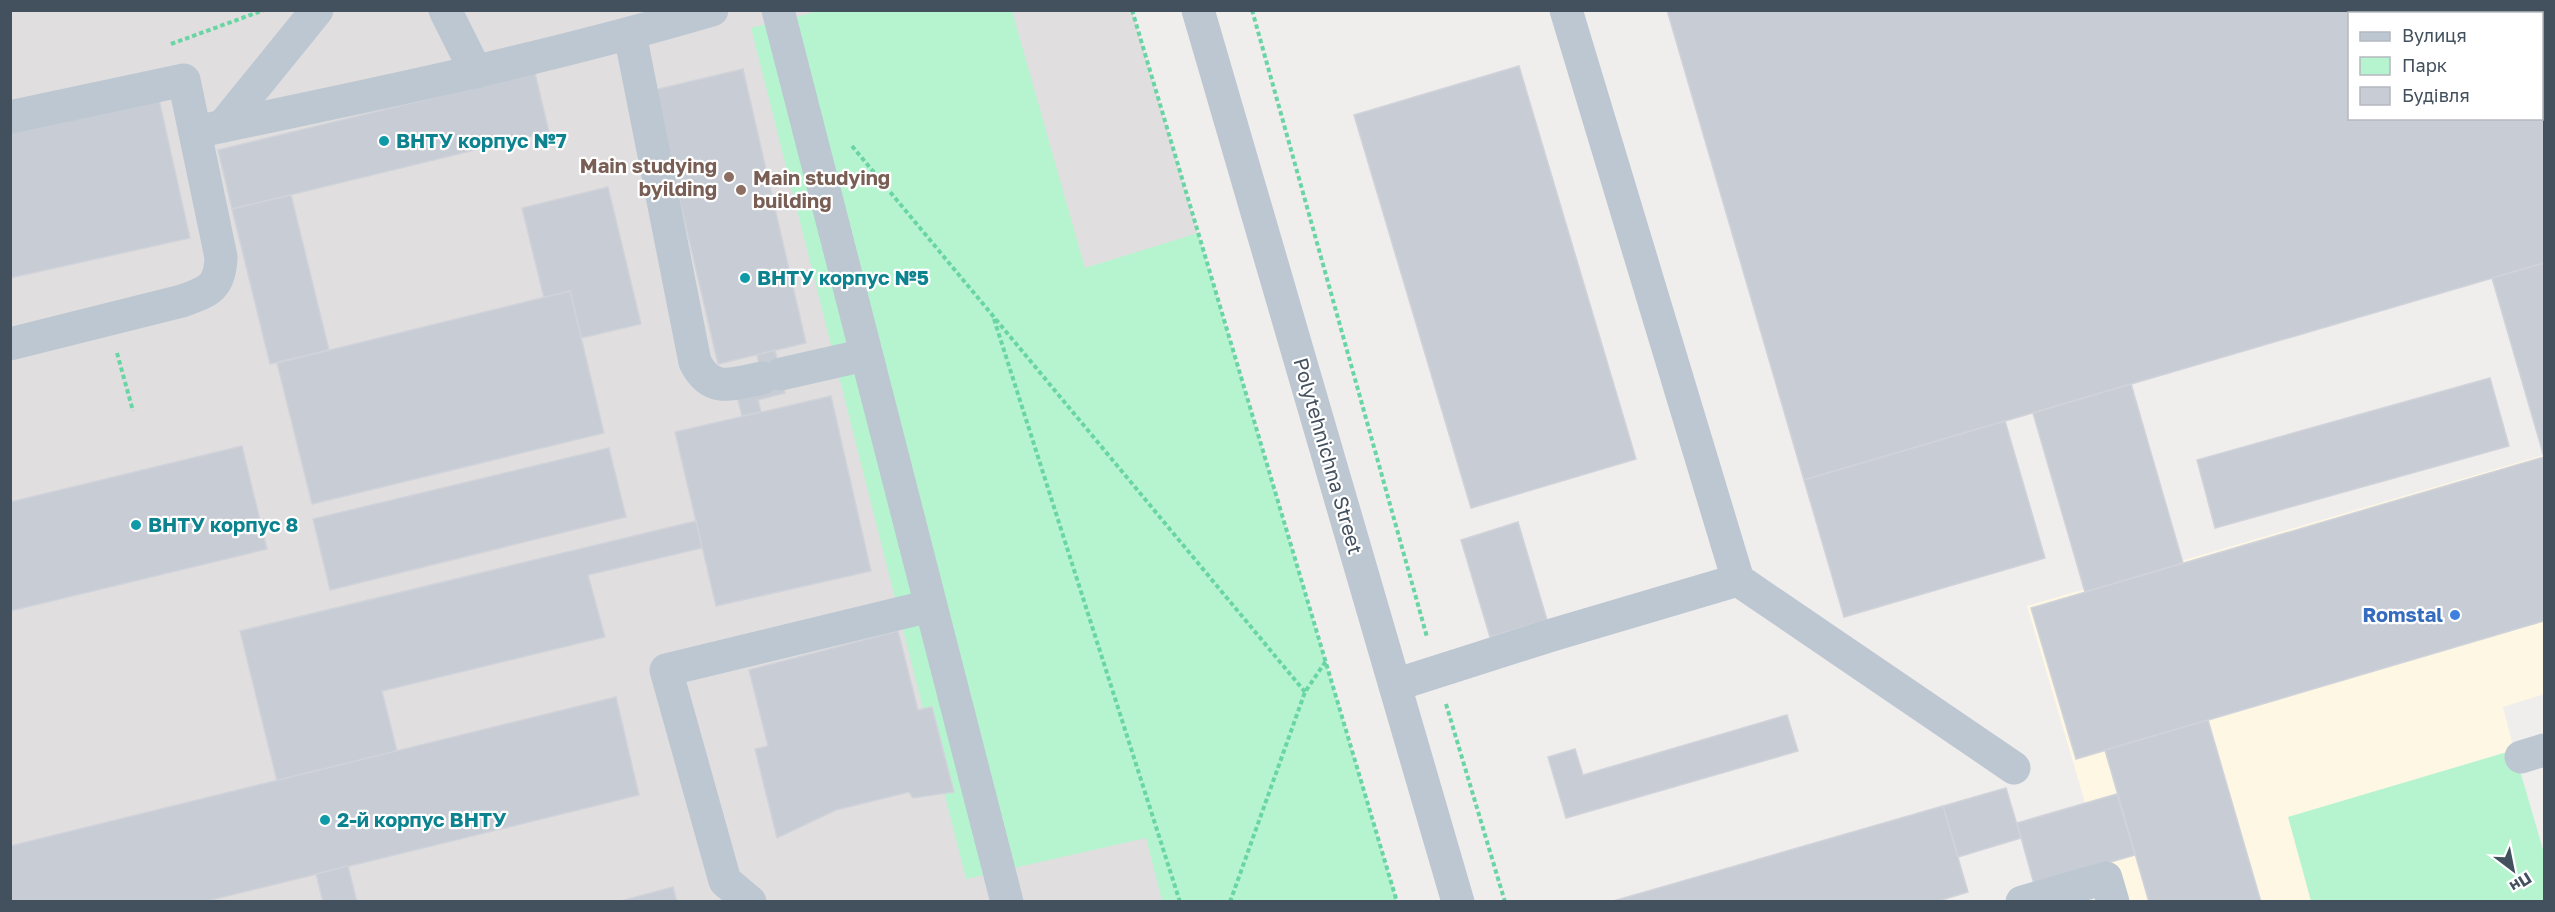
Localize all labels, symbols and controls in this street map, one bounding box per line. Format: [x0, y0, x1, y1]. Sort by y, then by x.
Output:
legend [2348, 12, 2543, 120]
text: Вулиця [2402, 24, 2467, 46]
text: Парк [2402, 54, 2447, 76]
text: Будівля [2402, 84, 2470, 106]
place label: ВНТУ корпус №7 [396, 128, 567, 152]
marker: ВНТУ корпус №7 [377, 134, 391, 148]
place label: Main studying byilding [580, 153, 717, 200]
place label: Main studying building [753, 165, 890, 212]
marker: Main studying byilding [722, 170, 736, 184]
marker: Main studying building [734, 183, 748, 197]
place label: ВНТУ корпус №5 [757, 265, 929, 289]
marker: ВНТУ корпус №5 [738, 271, 752, 285]
street label: Polytehnichna Street [1289, 355, 1369, 557]
place label: ВНТУ корпус 8 [148, 512, 298, 536]
marker: ВНТУ корпус 8 [129, 518, 143, 532]
place label: Romstal [2363, 602, 2443, 626]
marker: Romstal [2448, 608, 2462, 622]
place label: 2-й корпус ВНТУ [337, 807, 507, 831]
marker: 2-й корпус ВНТУ [318, 813, 332, 827]
north arrow [2483, 840, 2543, 900]
text: Пн [2506, 868, 2535, 897]

